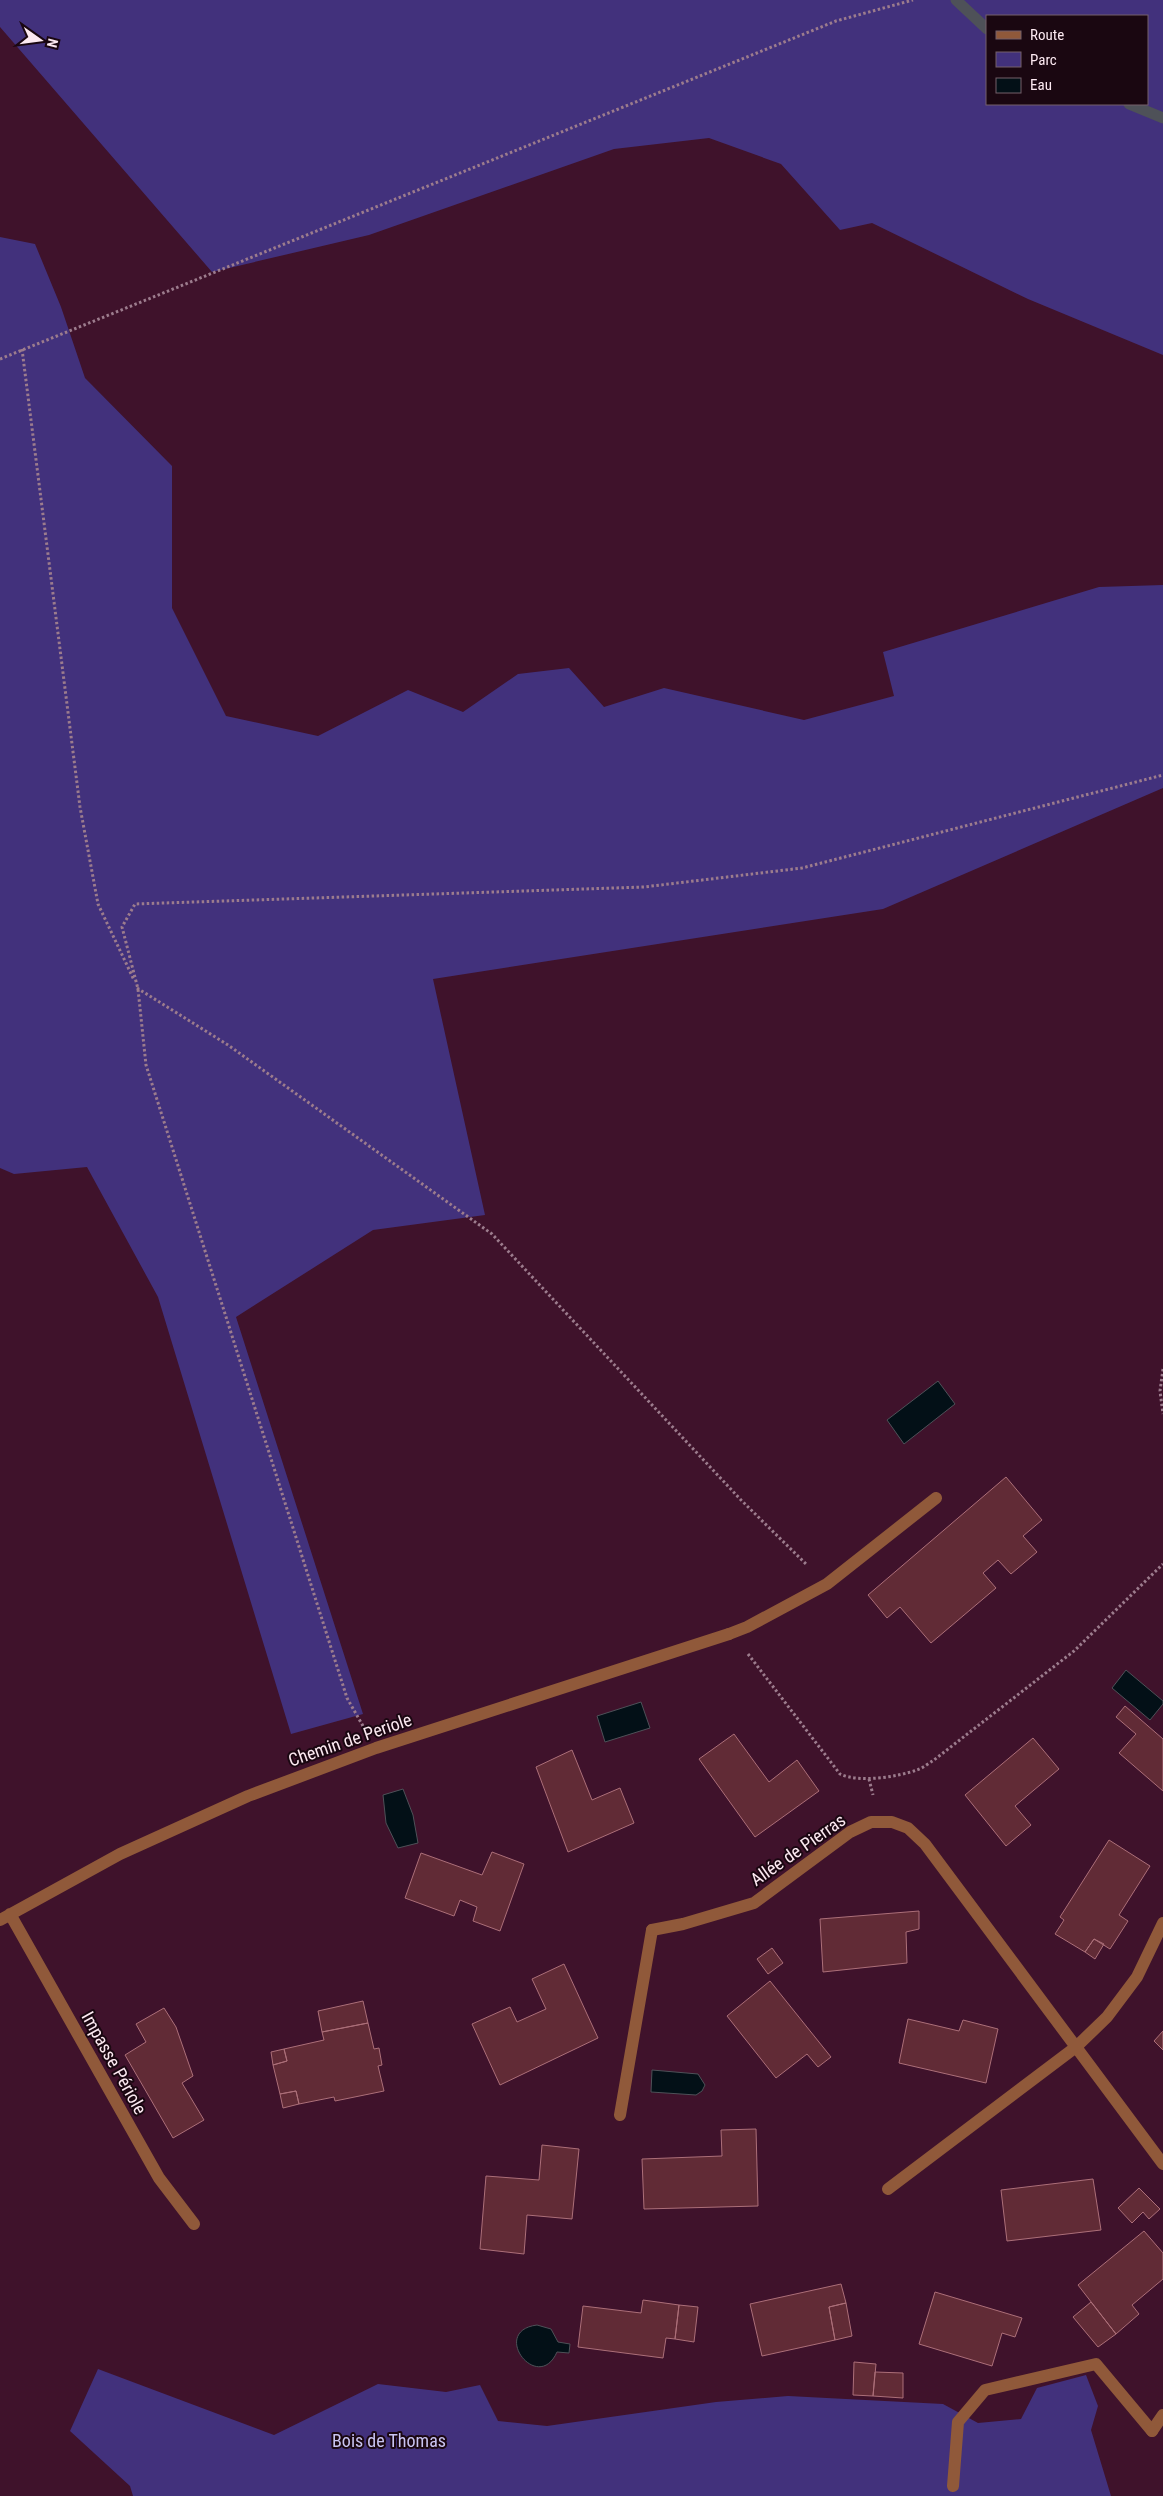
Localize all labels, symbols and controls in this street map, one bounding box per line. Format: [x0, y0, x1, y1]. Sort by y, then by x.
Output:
north arrow [15, 15, 65, 65]
legend [986, 15, 1148, 105]
text: Route [1030, 26, 1064, 44]
text: N [44, 37, 61, 49]
text: Parc [1030, 51, 1057, 69]
text: Eau [1030, 76, 1052, 94]
street label: Chemin de Periole [285, 1709, 414, 1770]
street label: Allée de Pierras [746, 1809, 849, 1890]
street label: Impasse Périole [78, 2008, 151, 2118]
park label: Bois de Thomas [332, 2430, 446, 2451]

